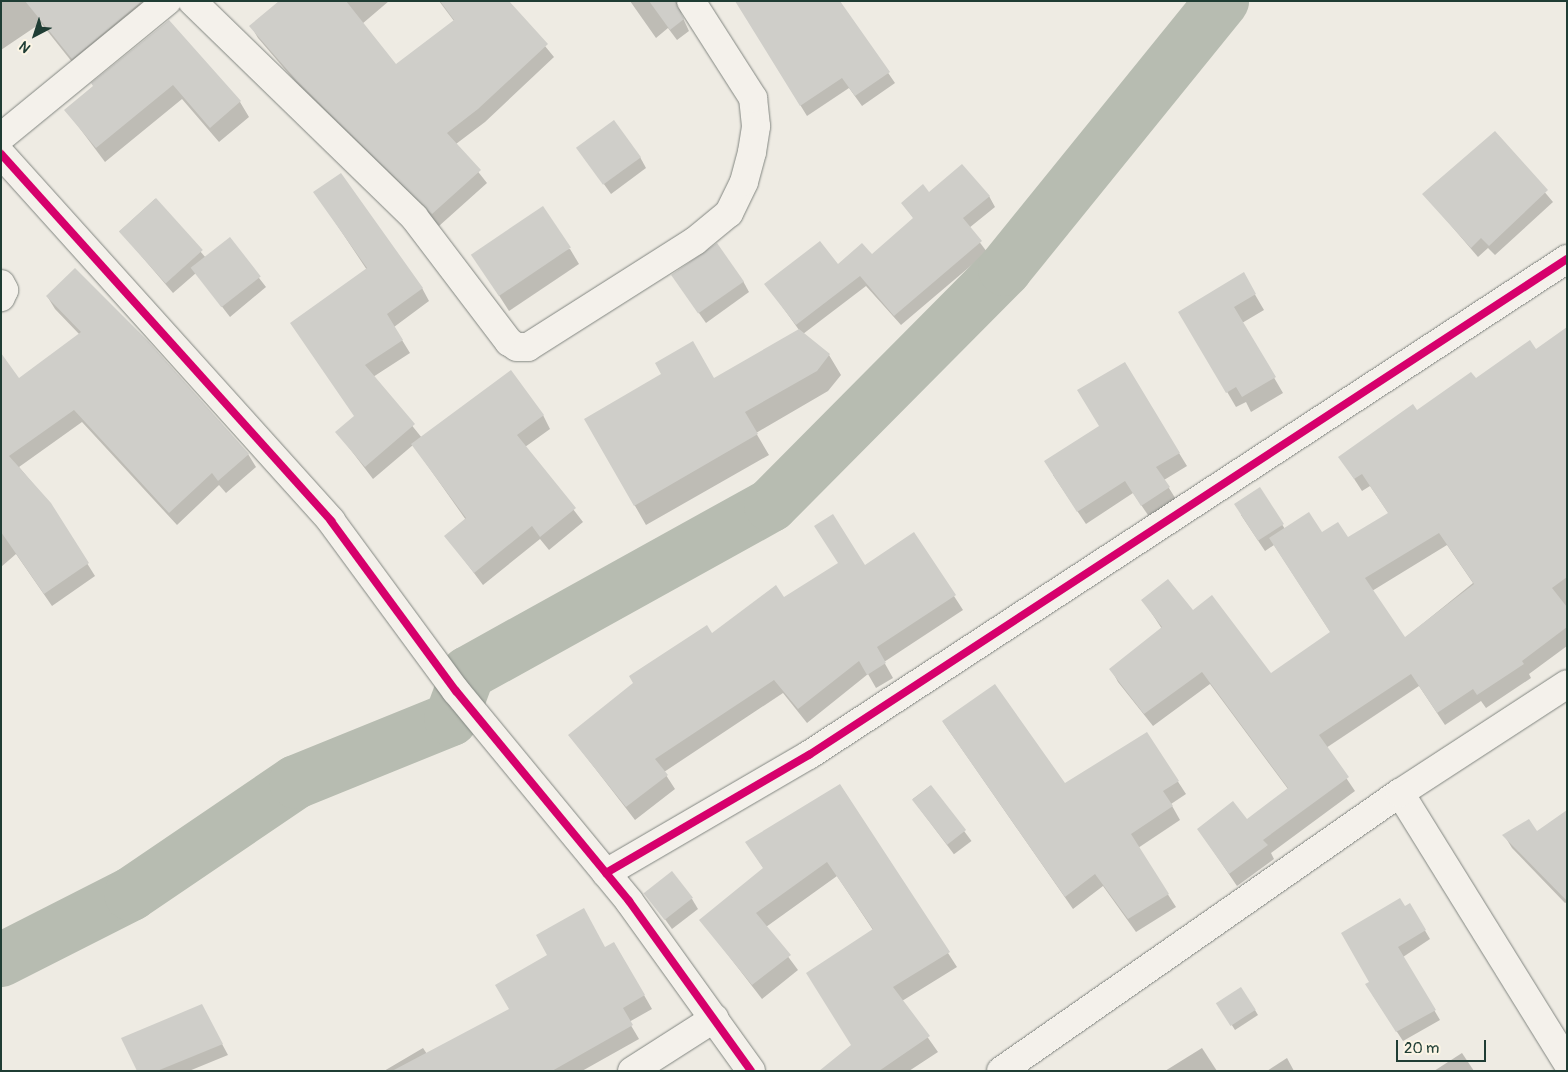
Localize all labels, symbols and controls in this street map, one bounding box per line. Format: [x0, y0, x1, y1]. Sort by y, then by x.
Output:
north arrow [10, 10, 60, 60]
text: N [16, 37, 34, 56]
scale bar [1398, 1030, 1488, 1062]
text: 20 m [1404, 1039, 1439, 1058]

